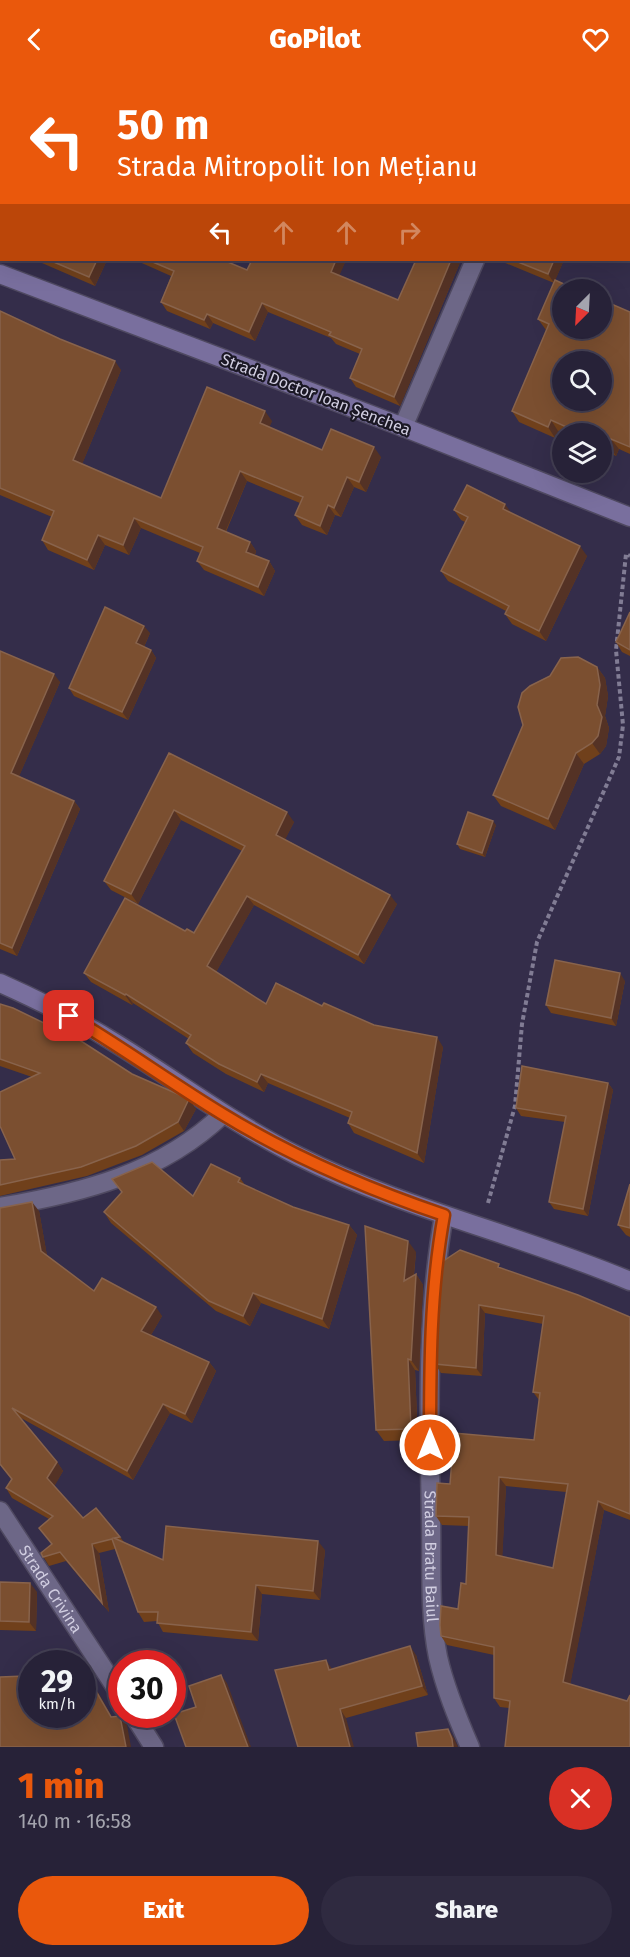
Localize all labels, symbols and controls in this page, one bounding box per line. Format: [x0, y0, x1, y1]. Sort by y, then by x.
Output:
icon: back [18, 23, 51, 56]
text: GoPilot [269, 23, 361, 55]
icon: heart [579, 23, 612, 56]
text: 50 m [117, 100, 210, 150]
icon: left [18, 102, 96, 180]
text: Strada Mitropolit Ion Mețianu [117, 151, 478, 183]
icon: left [204, 216, 237, 249]
icon: ahead [267, 216, 300, 249]
icon: ahead [330, 216, 363, 249]
icon: right [393, 216, 426, 249]
north arrow [552, 279, 612, 339]
map controls [552, 279, 612, 483]
street label: Strada Doctor Ioan Șenchea [218, 350, 413, 440]
button: search [552, 351, 612, 411]
button: layers [552, 423, 612, 483]
pin [43, 990, 94, 1041]
icon: arrive [52, 999, 85, 1032]
position arrow [398, 1413, 462, 1477]
street label: Strada Bratu Baiul [420, 1490, 442, 1623]
street label: Strada Crivina [15, 1541, 86, 1637]
speed limit sign: 30 [108, 1650, 186, 1728]
text: 29 [41, 1664, 73, 1700]
text: km/h [38, 1695, 76, 1713]
text: 1 min [18, 1764, 104, 1808]
button: close [549, 1767, 612, 1830]
text: 140 m · 16:58 [18, 1809, 132, 1833]
button: Exit [18, 1876, 309, 1945]
button: Share [321, 1876, 612, 1945]

